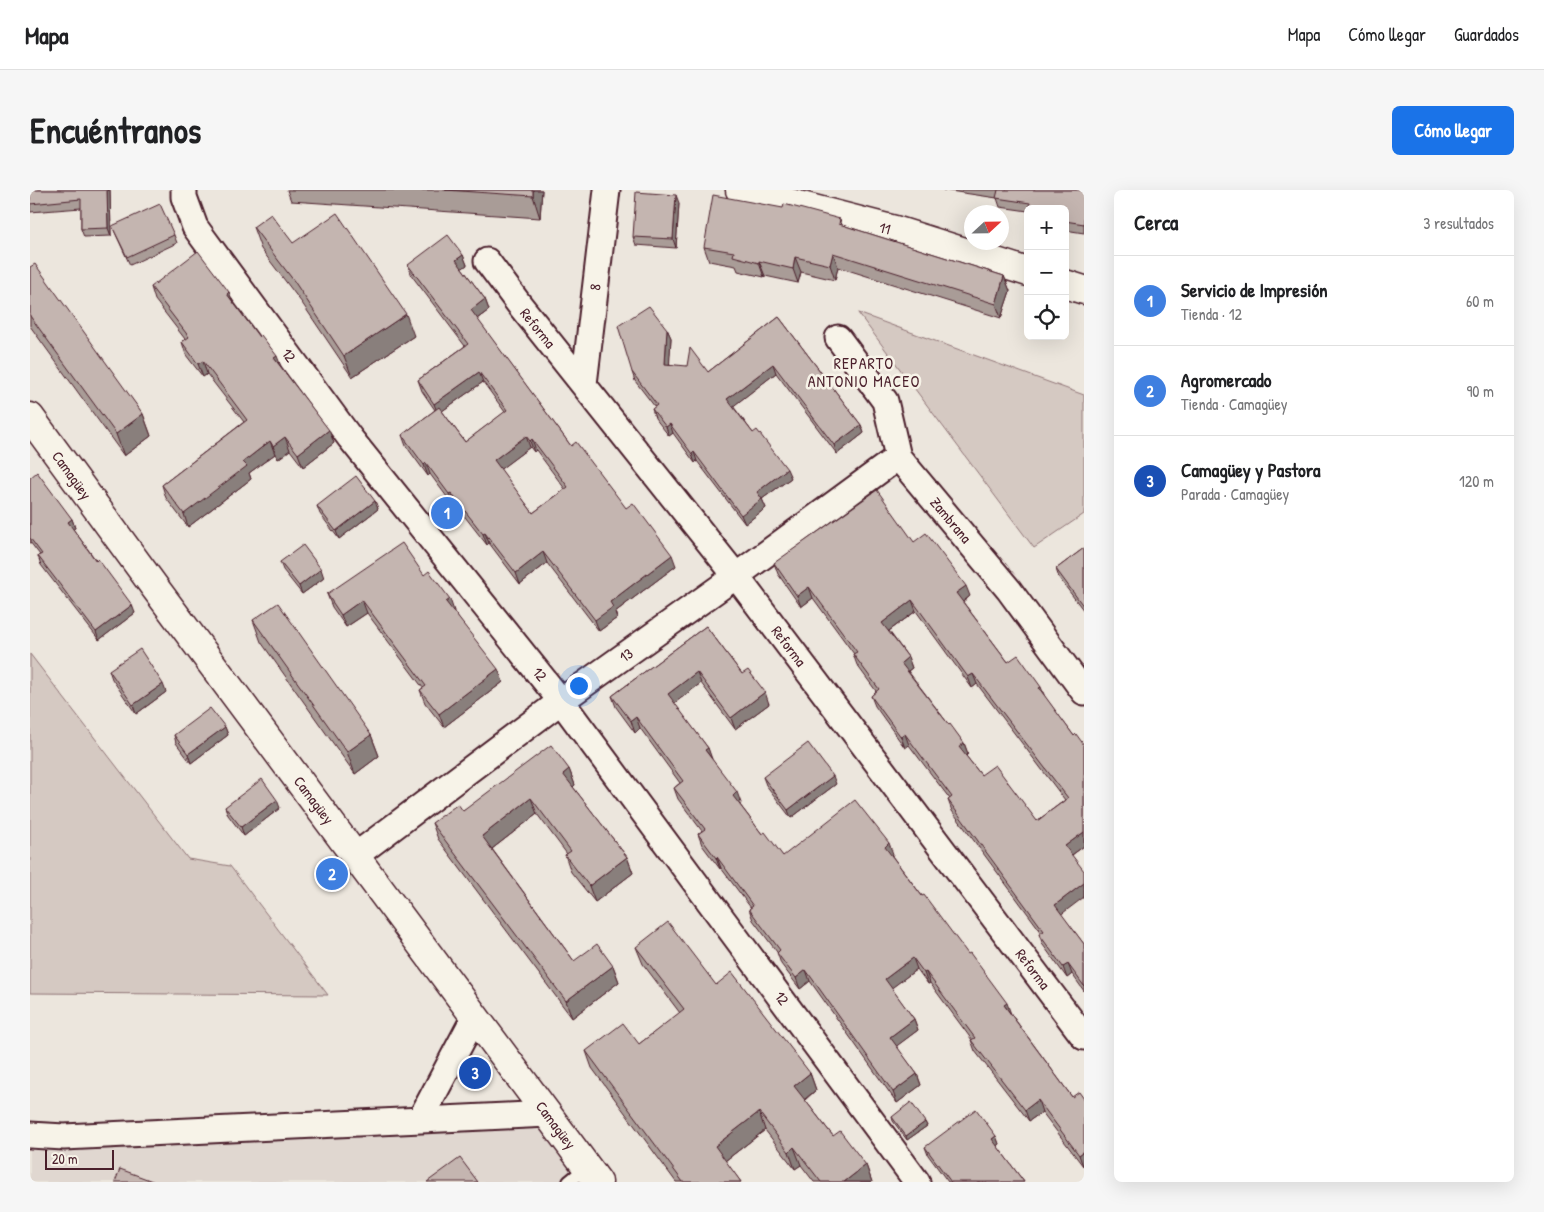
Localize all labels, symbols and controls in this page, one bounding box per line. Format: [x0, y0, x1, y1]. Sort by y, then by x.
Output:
text: Mapa [25, 19, 68, 51]
text: Mapa [1288, 22, 1320, 47]
text: Cómo llegar [1348, 22, 1426, 47]
text: Guardados [1454, 22, 1519, 47]
button: Cómo llegar [1392, 106, 1514, 155]
text: Encuéntranos [30, 107, 201, 154]
north arrow [964, 205, 1009, 250]
map controls [1024, 205, 1069, 340]
button: + [1024, 205, 1069, 250]
text: Cerca [1134, 208, 1178, 237]
text: 3 resultados [1423, 212, 1494, 234]
street label: 11 [877, 216, 893, 240]
button: − [1024, 250, 1069, 295]
text: Servicio de Impresión [1181, 277, 1328, 303]
street label: 8 [584, 282, 606, 292]
text: 1 [1147, 290, 1153, 312]
text: 60 m [1466, 290, 1494, 312]
button: locate [1024, 295, 1069, 340]
street label: Reforma [515, 303, 561, 353]
text: Tienda · 12 [1181, 303, 1242, 325]
street label: 12 [277, 344, 301, 366]
district label: REPARTO ANTONIO MACEO [808, 352, 920, 392]
text: Agromercado [1181, 367, 1271, 393]
text: 2 [1146, 380, 1154, 402]
text: 90 m [1466, 380, 1494, 402]
text: Tienda · Camagüey [1181, 393, 1288, 415]
street label: Camagüey [47, 447, 97, 503]
text: Camagüey y Pastora [1181, 457, 1321, 483]
text: 3 [1146, 470, 1154, 492]
text: 120 m [1459, 470, 1494, 492]
text: Parada · Camagüey [1181, 483, 1289, 505]
street label: Zambrana [926, 492, 977, 548]
pin: 1 [431, 494, 463, 532]
street label: Reforma [767, 621, 811, 671]
street label: 13 [615, 643, 637, 667]
street label: 12 [528, 663, 552, 685]
your location [566, 673, 592, 699]
street label: Camagüey [289, 772, 339, 828]
pin: 2 [316, 855, 348, 893]
street label: Reforma [1011, 944, 1055, 994]
street label: 12 [770, 987, 794, 1009]
pin: 3 [459, 1054, 491, 1092]
street label: Camagüey [531, 1097, 581, 1153]
scale bar [45, 1147, 114, 1170]
text: 20 m [52, 1149, 78, 1168]

